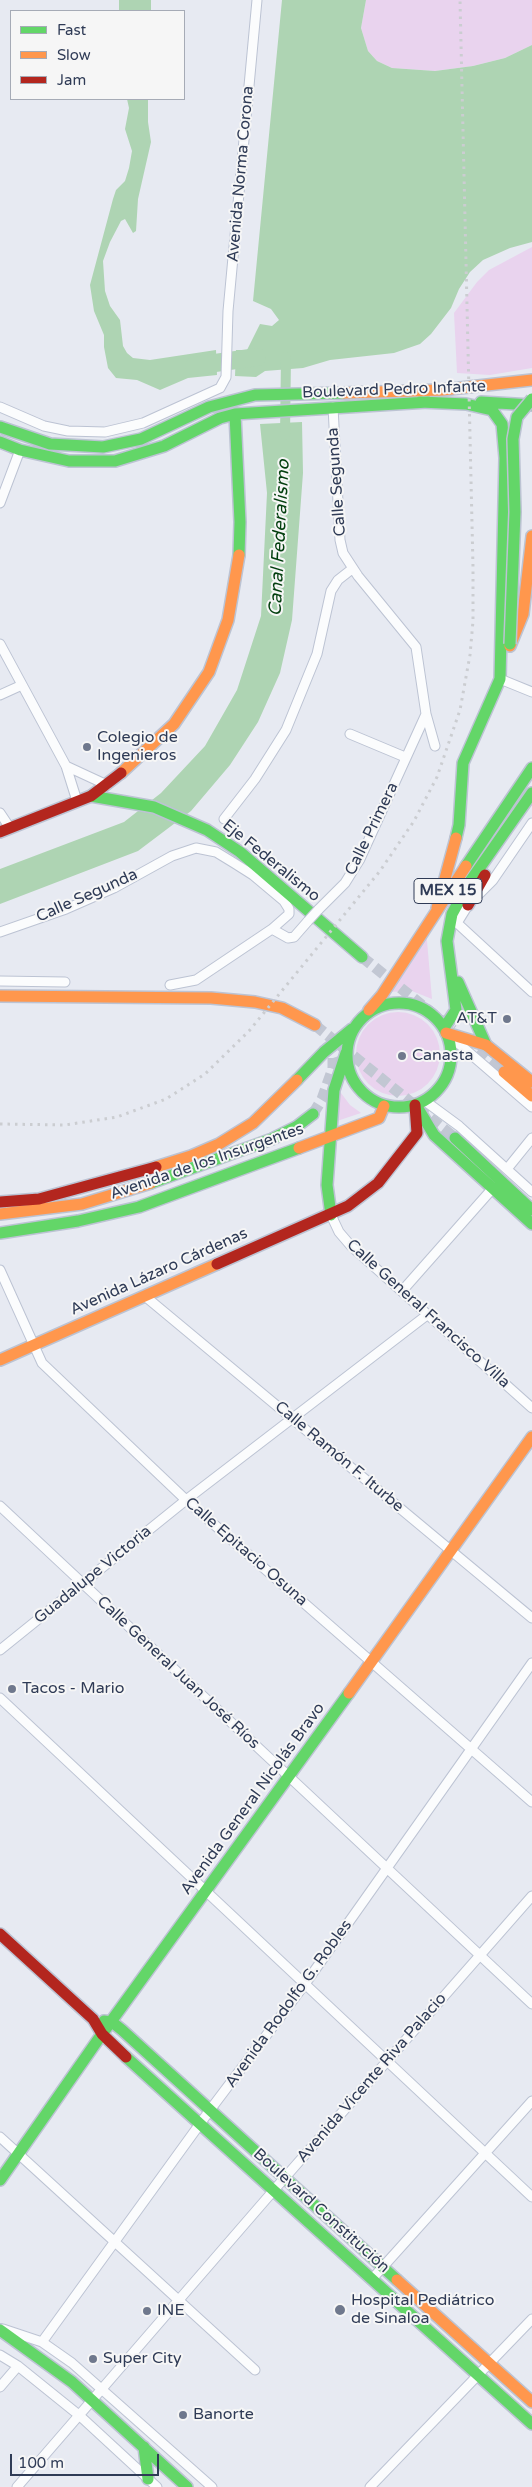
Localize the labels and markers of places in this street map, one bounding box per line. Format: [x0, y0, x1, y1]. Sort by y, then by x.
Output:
place label: Colegio de Ingenieros [97, 728, 178, 766]
marker: Colegio de Ingenieros [81, 741, 93, 753]
place label: AT&T [456, 1009, 497, 1029]
marker: AT&T [501, 1013, 513, 1025]
place label: Canasta [412, 1046, 474, 1066]
marker: Canasta [396, 1050, 408, 1062]
place label: Tacos - Mario [22, 1679, 124, 1699]
marker: Tacos - Mario [6, 1683, 18, 1695]
place label: Hospital Pediátrico de Sinaloa [351, 2291, 494, 2329]
place label: INE [157, 2301, 185, 2321]
marker: Hospital Pediátrico de Sinaloa [333, 2303, 347, 2317]
marker: INE [141, 2305, 153, 2317]
place label: Super City [103, 2349, 182, 2369]
marker: Super City [87, 2353, 99, 2365]
place label: Banorte [193, 2405, 254, 2425]
marker: Banorte [177, 2409, 189, 2421]

